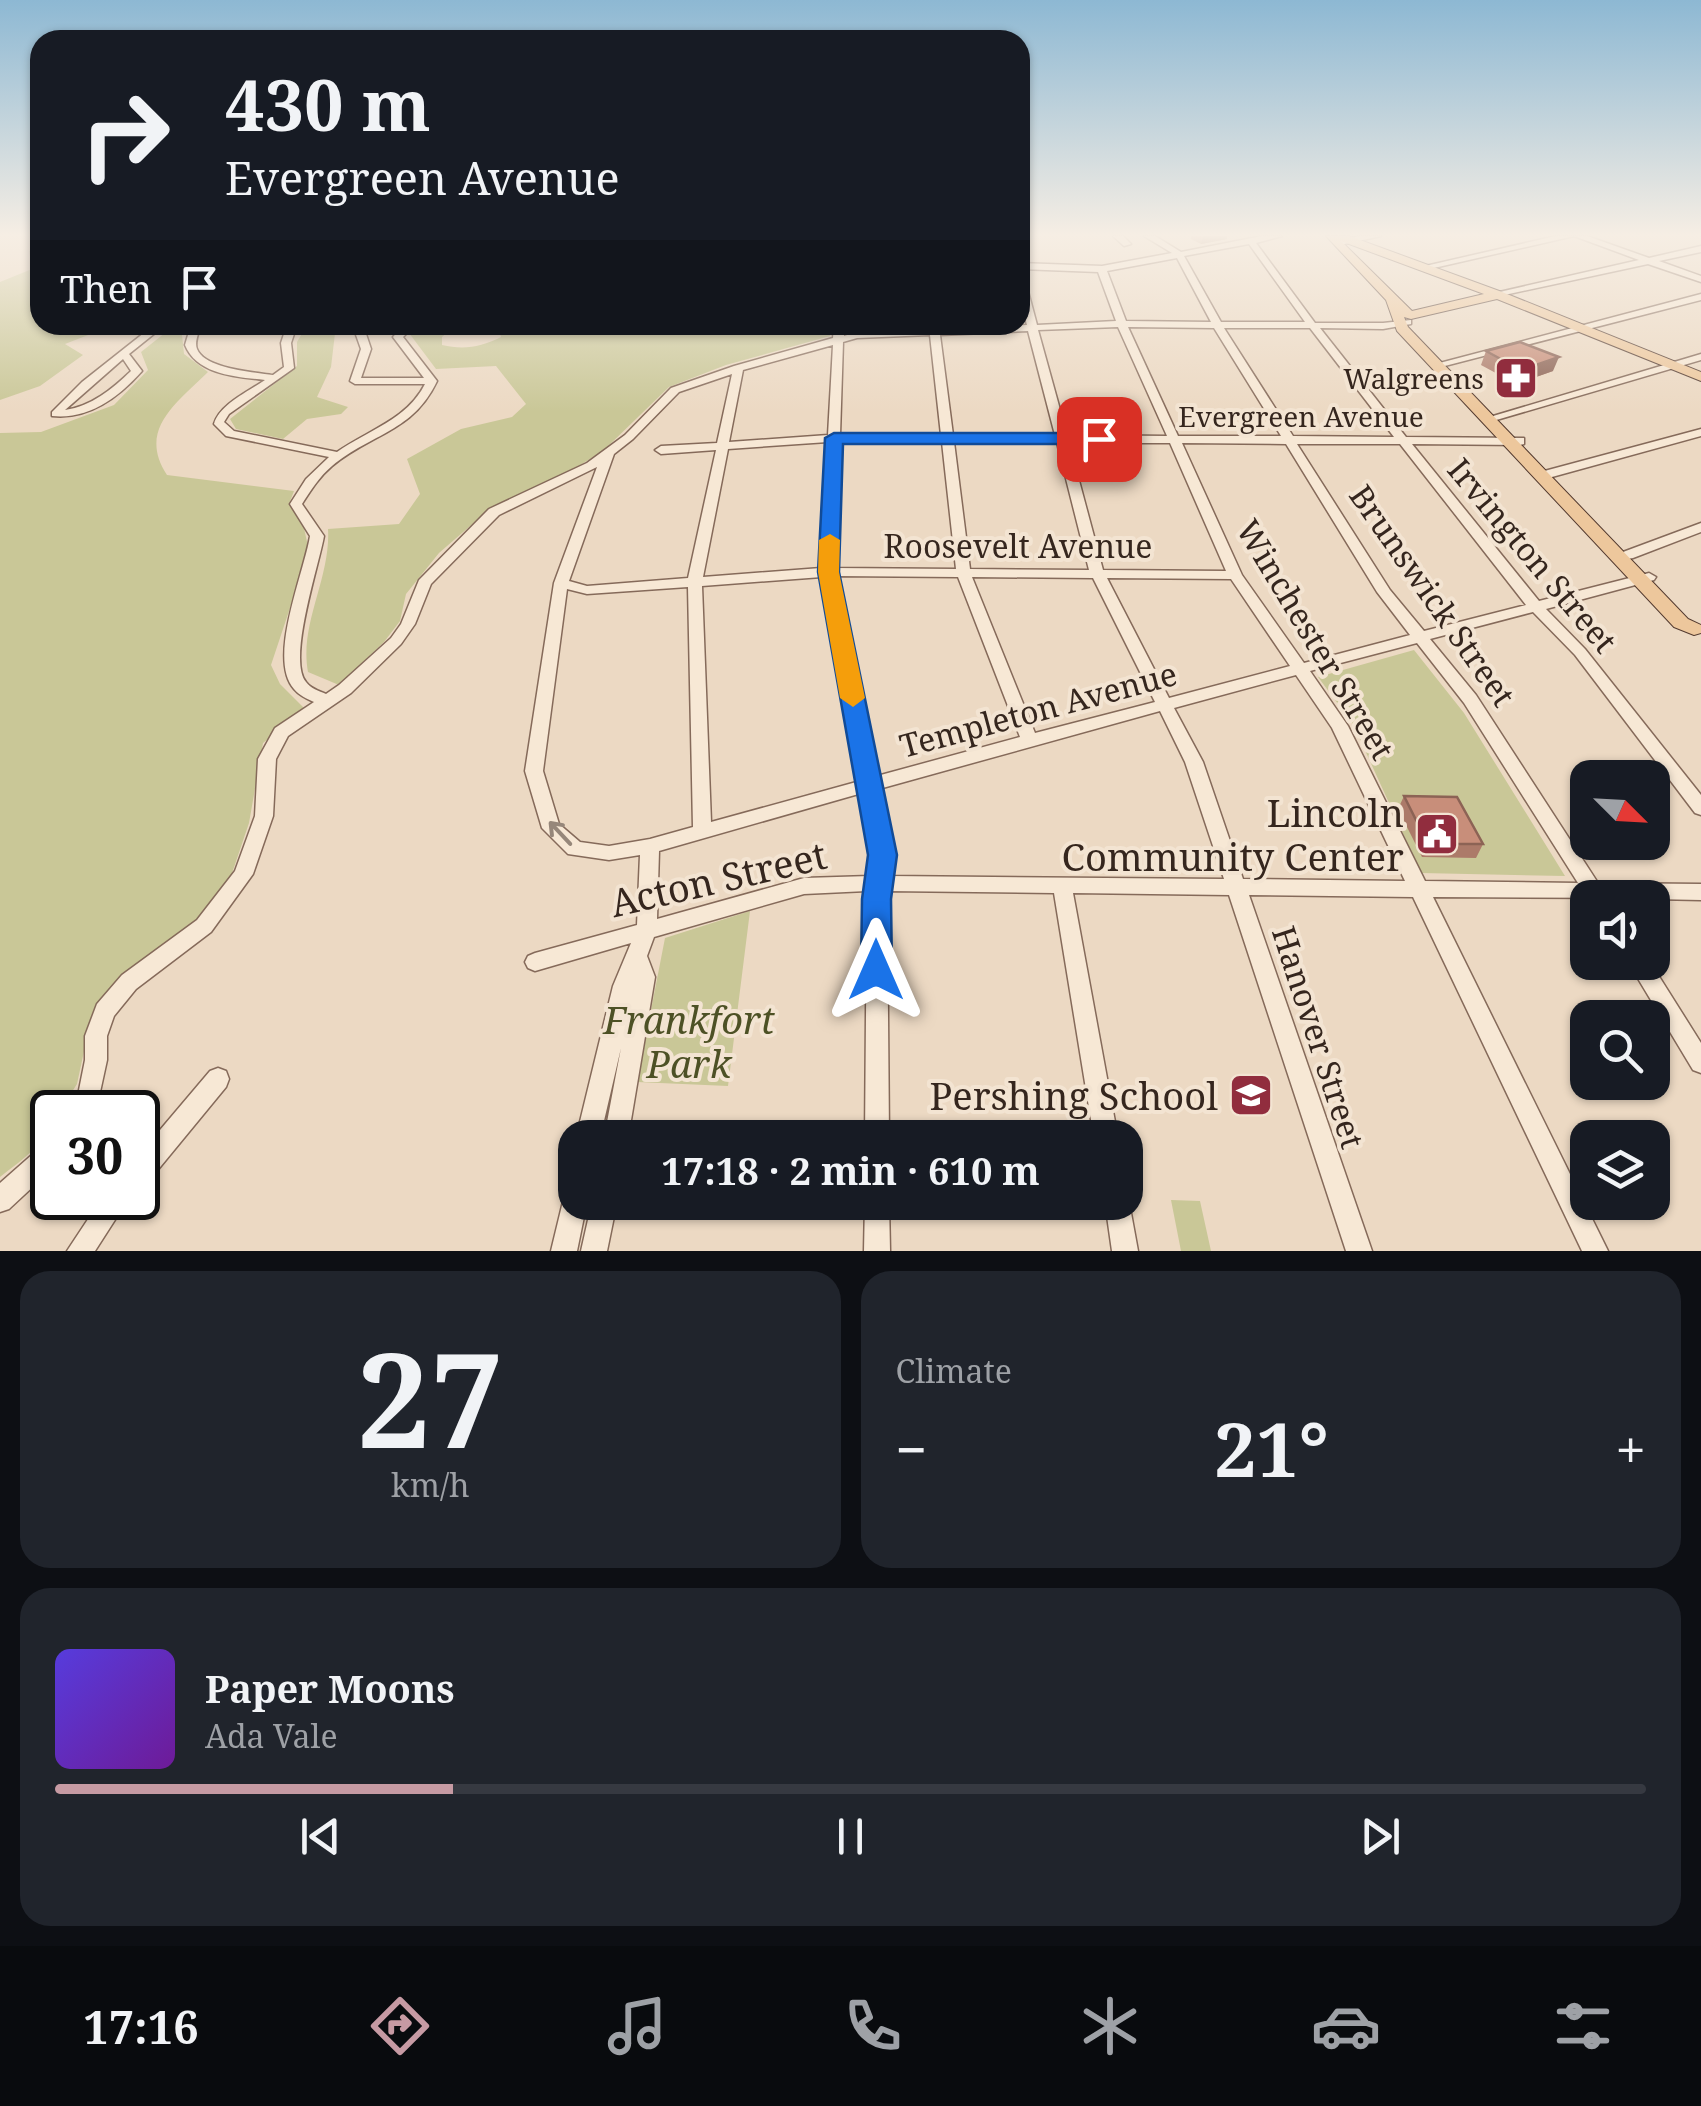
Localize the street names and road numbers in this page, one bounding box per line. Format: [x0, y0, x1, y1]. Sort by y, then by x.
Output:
street label: Evergreen Avenue [1178, 397, 1424, 435]
street label: Irvington Street [1439, 449, 1627, 661]
street label: Brunswick Street [1340, 476, 1526, 714]
street label: Winchester Street [1227, 511, 1405, 767]
street label: Roosevelt Avenue [884, 524, 1153, 567]
street label: Templeton Avenue [895, 651, 1181, 767]
street label: Acton Street [605, 828, 831, 928]
street label: Hanover Street [1263, 921, 1375, 1153]

